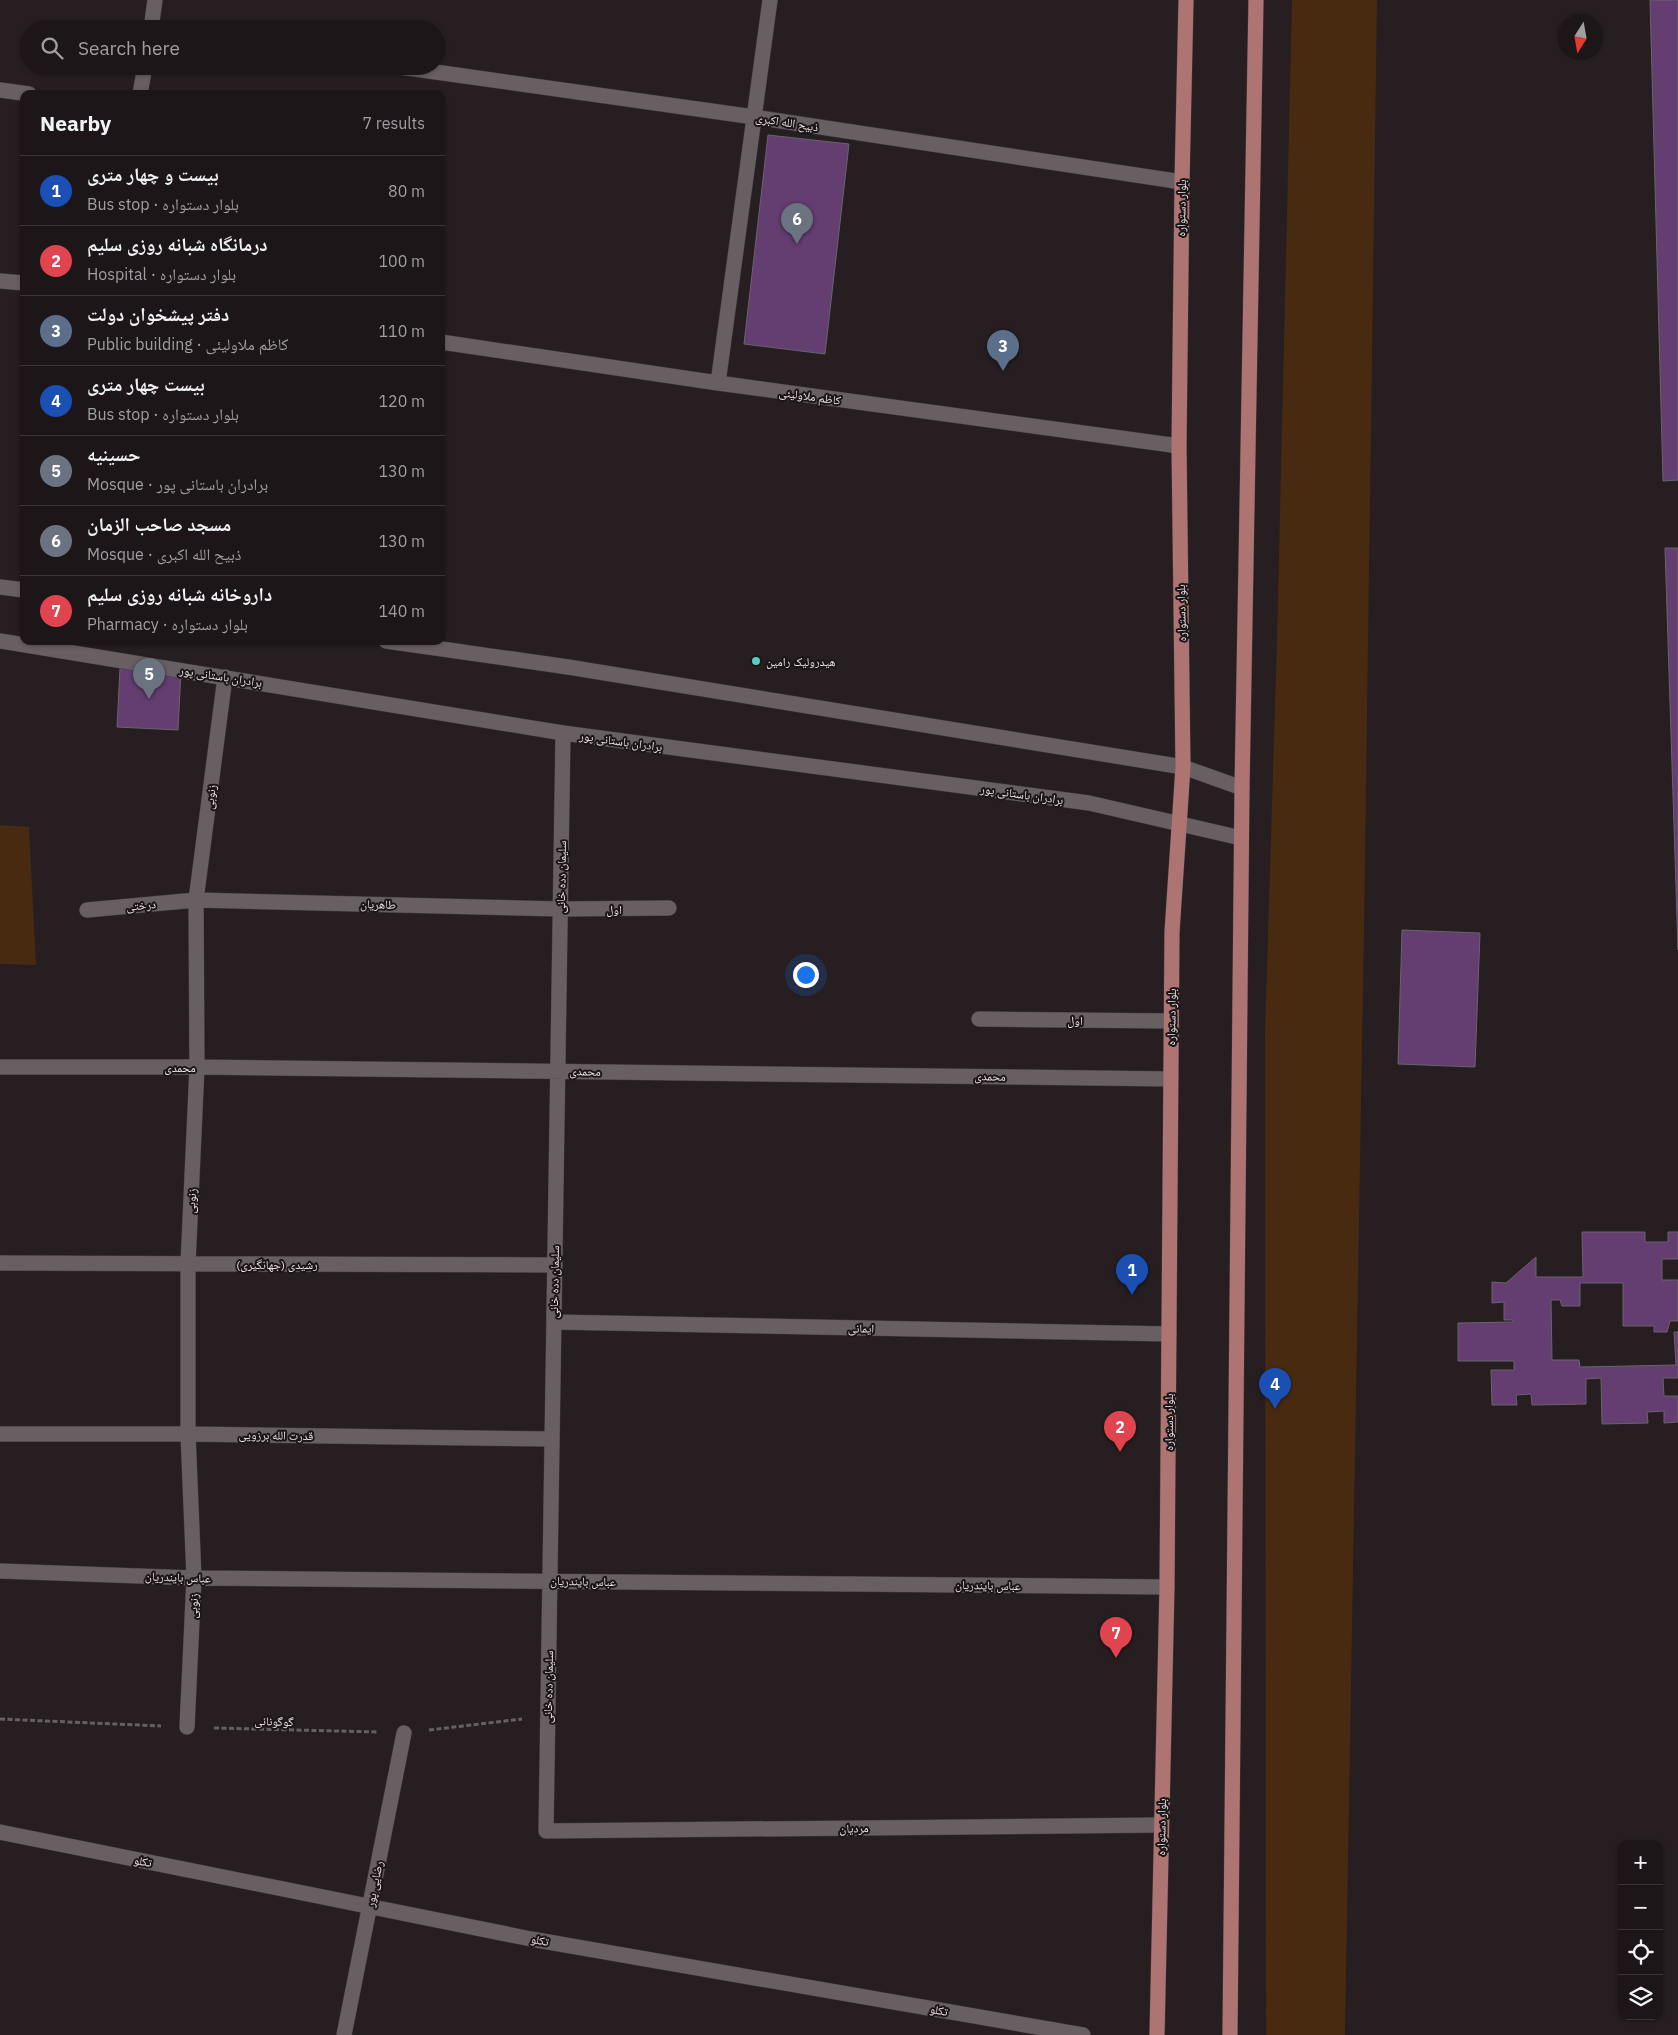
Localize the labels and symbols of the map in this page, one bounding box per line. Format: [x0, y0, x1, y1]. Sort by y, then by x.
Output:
north arrow [1558, 15, 1603, 60]
street label: ذبیح الله اکبری [754, 110, 820, 135]
street label: بلوار دستواره [1173, 179, 1189, 237]
pin: 6 [781, 203, 813, 244]
pin: 3 [987, 330, 1019, 371]
street label: کاظم ملاولیئی [778, 384, 842, 409]
street label: بلوار دستواره [1173, 584, 1189, 642]
place label: هیدرولیک رامین [766, 654, 836, 669]
marker: هیدرولیک رامین [750, 655, 762, 667]
pin: 5 [133, 658, 165, 699]
street label: برادران باستانی پور [177, 662, 263, 690]
street label: برادران باستانی پور [577, 728, 663, 755]
street label: برادران باستانی پور [978, 781, 1064, 808]
street label: زنوبی [201, 783, 219, 810]
street label: سلیمان دده خانی [553, 840, 569, 914]
street label: درختی [126, 896, 157, 914]
street label: طاهریان [360, 896, 396, 912]
street label: اول [606, 902, 622, 917]
your location [793, 962, 819, 988]
street label: بلوار دستواره [1163, 988, 1179, 1046]
street label: اول [1067, 1013, 1083, 1028]
street label: محمدی [164, 1060, 196, 1075]
street label: محمدی [569, 1063, 601, 1079]
street label: محمدی [974, 1068, 1006, 1084]
street label: زنوبی [183, 1188, 200, 1214]
street label: سلیمان دده خانی [546, 1245, 562, 1319]
pin: 1 [1116, 1254, 1148, 1295]
street label: رشیدی (جهانگیری) [236, 1257, 318, 1272]
street label: ایمانی [848, 1320, 875, 1336]
pin: 4 [1259, 1368, 1291, 1409]
street label: بلوار دستواره [1161, 1393, 1176, 1451]
pin: 2 [1104, 1411, 1136, 1452]
street label: قدرت الله برزویی [238, 1427, 314, 1444]
street label: عباس بایندریان [145, 1568, 211, 1586]
street label: عباس بایندریان [550, 1573, 616, 1589]
street label: عباس بایندریان [955, 1577, 1021, 1593]
street label: زنوبی [185, 1593, 202, 1619]
pin: 7 [1100, 1617, 1132, 1658]
street label: سلیمان دده خانی [540, 1650, 556, 1724]
street label: گوگونانی [254, 1713, 294, 1729]
street label: بلوار دستواره [1153, 1798, 1169, 1856]
street label: مردیان [839, 1820, 869, 1836]
street label: تکلو [133, 1852, 154, 1870]
street label: رضایی پور [362, 1859, 386, 1909]
street label: تکلو [530, 1931, 551, 1949]
street label: تکلو [929, 2001, 950, 2019]

